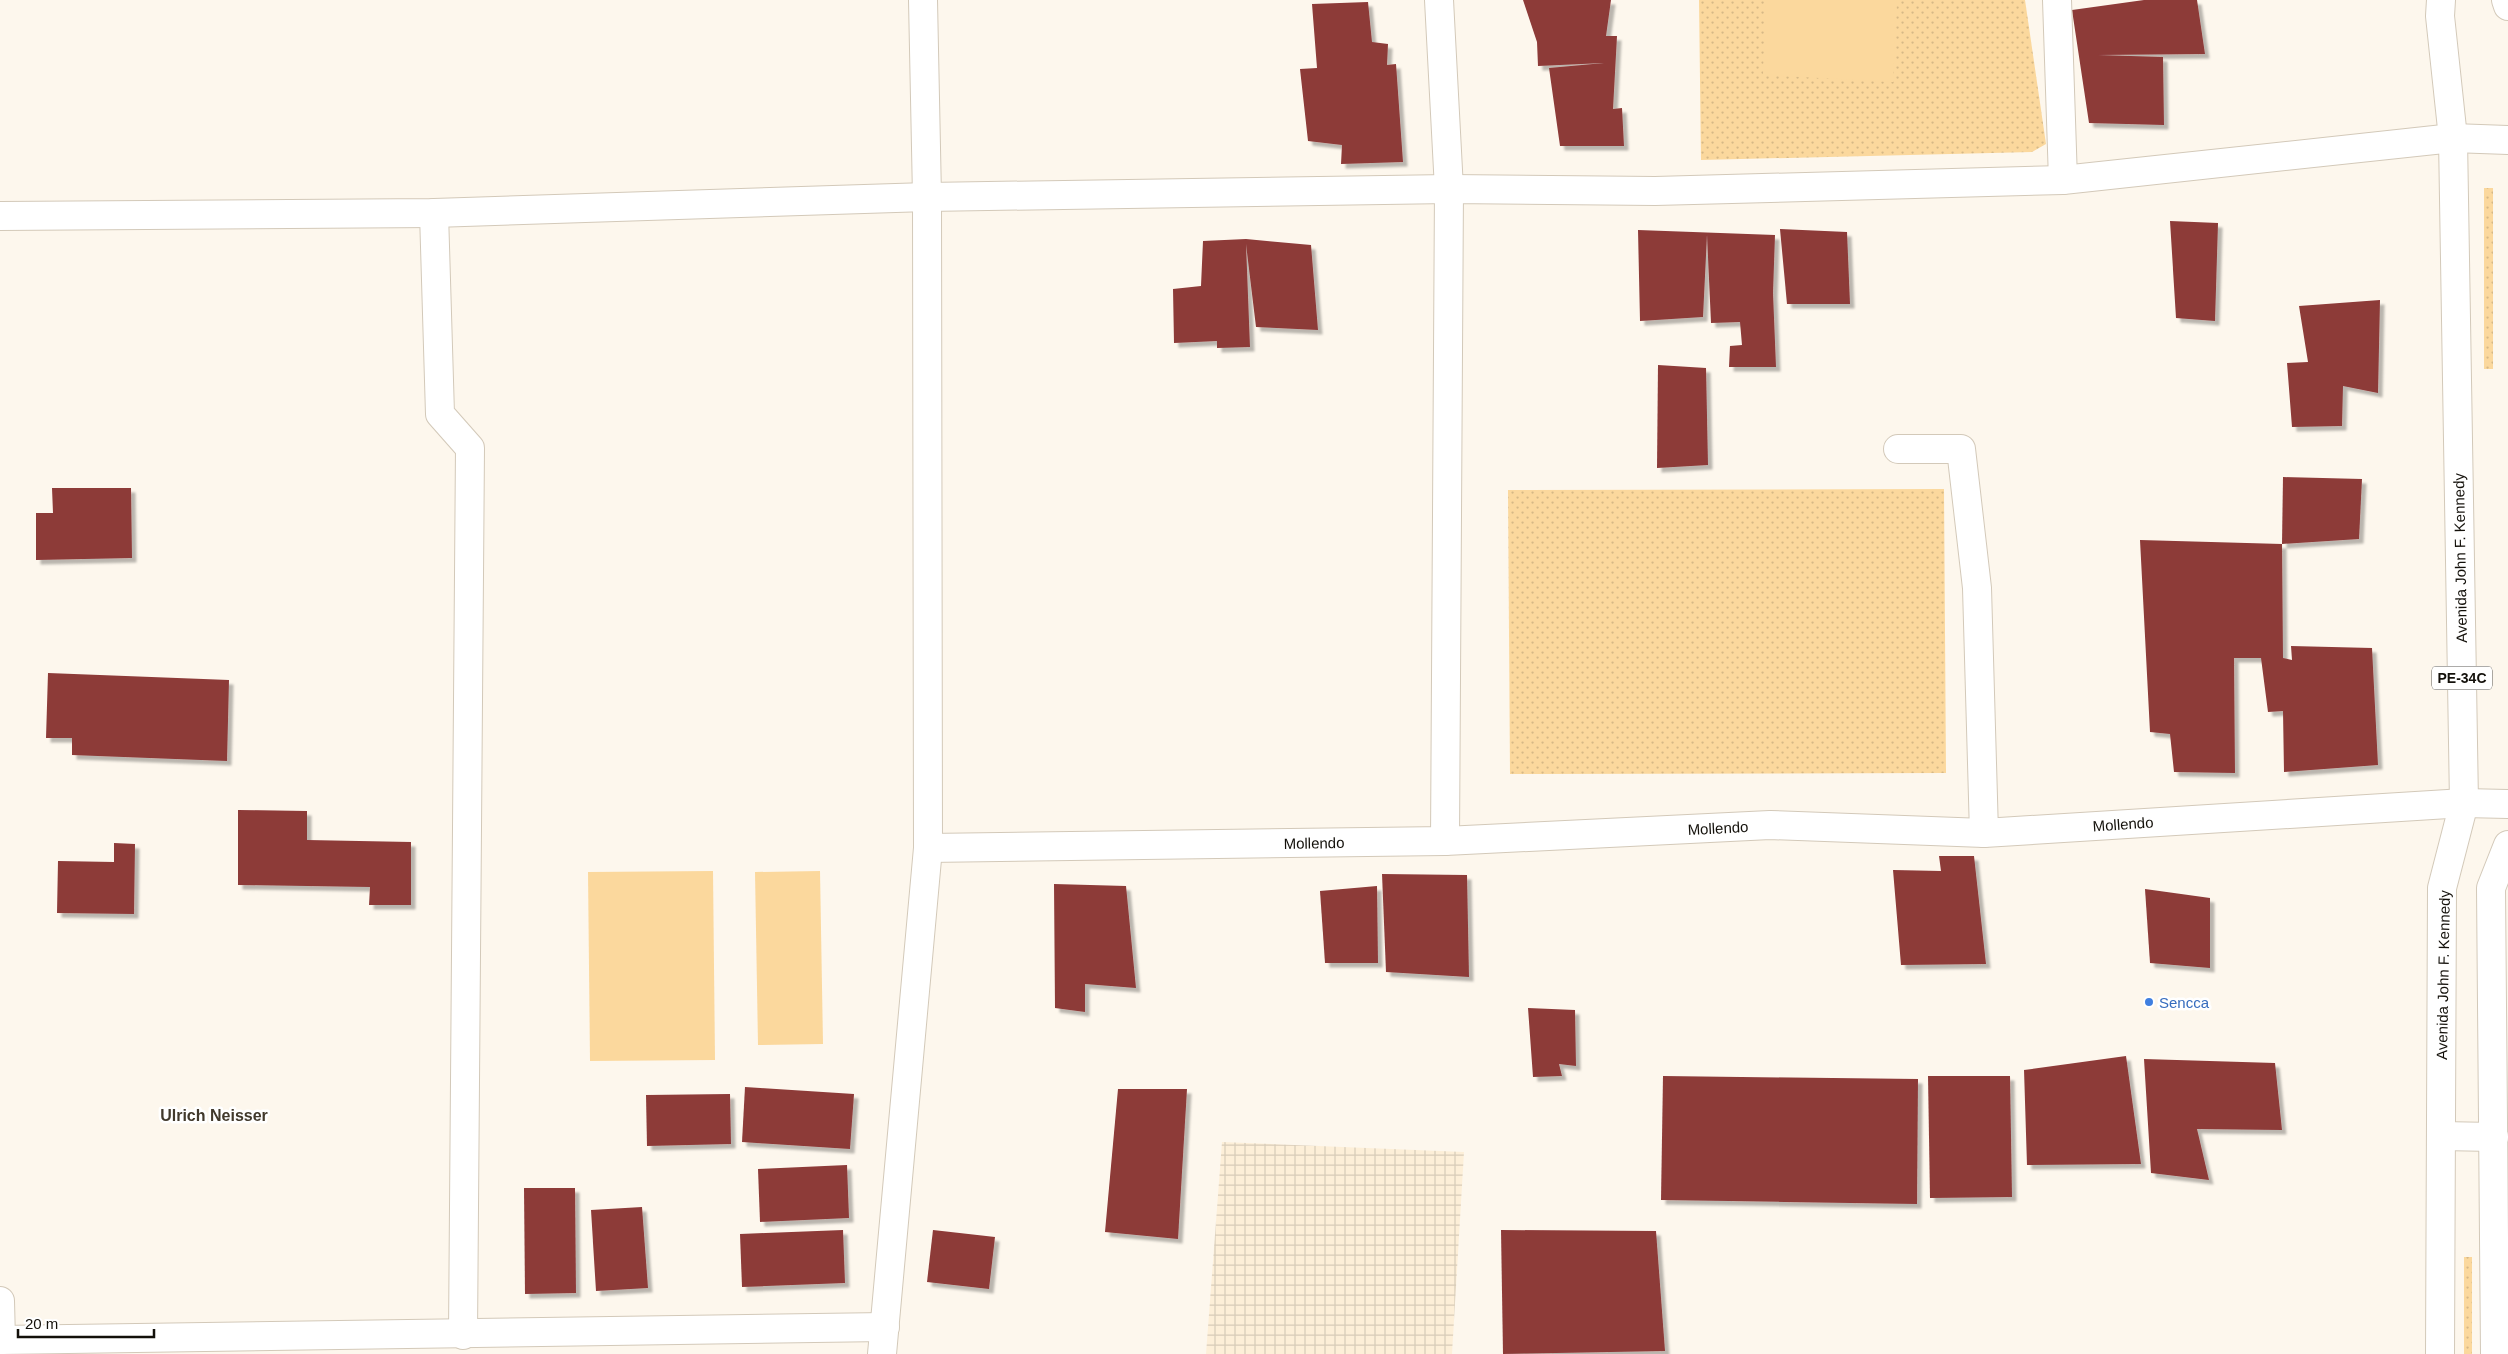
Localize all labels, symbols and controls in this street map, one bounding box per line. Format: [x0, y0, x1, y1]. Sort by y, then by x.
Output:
street label: Avenida John F. Kennedy [2450, 472, 2470, 643]
road number: PE-34C [2432, 666, 2492, 690]
street label: Mollendo [2092, 813, 2154, 835]
street label: Mollendo [1687, 818, 1749, 838]
street label: Mollendo [1283, 834, 1345, 852]
street label: Avenida John F. Kennedy [2433, 889, 2453, 1060]
place label: Sencca [2159, 994, 2210, 1011]
marker: Sencca [2143, 996, 2155, 1008]
district label: Ulrich Neisser [160, 1107, 268, 1124]
scale bar [18, 1306, 154, 1338]
text: 20 m [25, 1315, 58, 1332]

